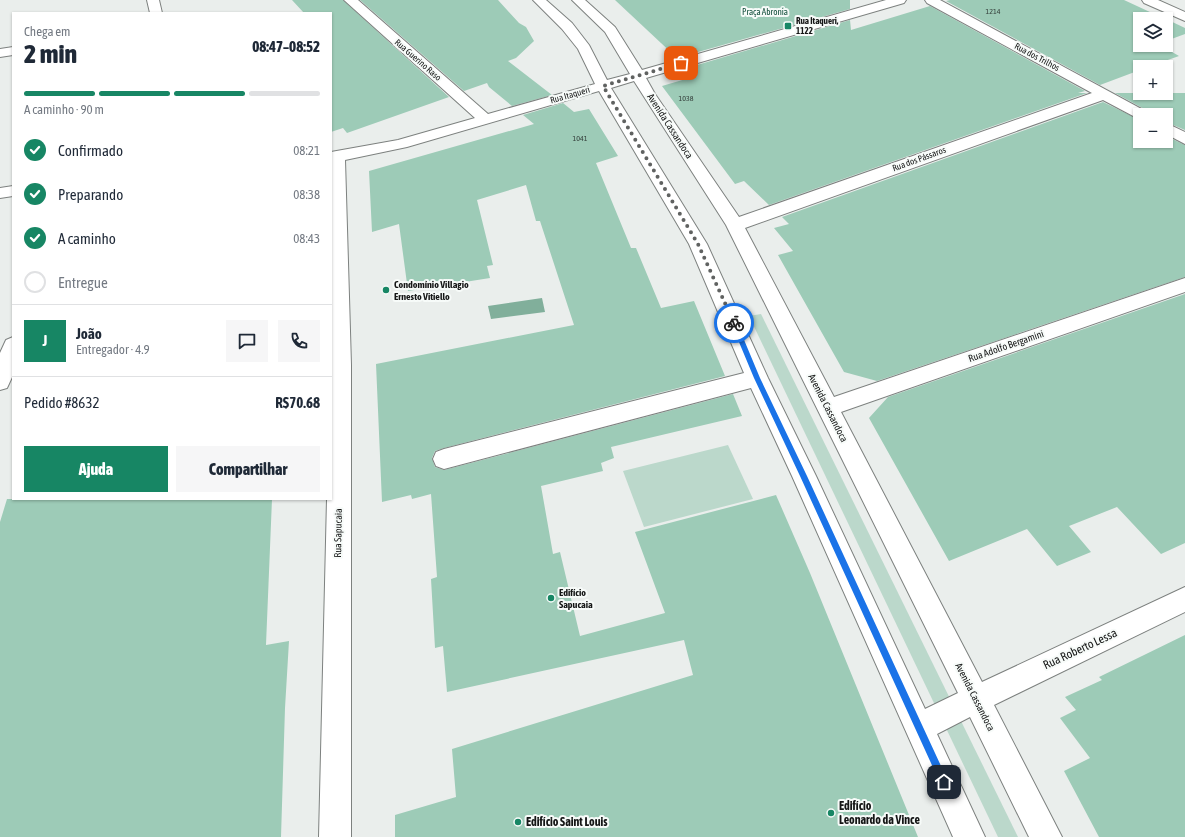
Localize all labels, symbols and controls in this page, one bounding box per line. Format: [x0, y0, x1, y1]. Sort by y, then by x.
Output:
park label: Praça Abronia [742, 7, 788, 17]
house number: 1214 [985, 7, 1001, 16]
map controls [1133, 12, 1173, 148]
button: layers [1133, 12, 1173, 52]
place label: Rua Itaqueri, 1122 [796, 16, 839, 36]
marker: Rua Itaqueri, 1122 [783, 21, 793, 31]
text: Chega em [24, 24, 70, 39]
street label: Rua Guerino Raso [393, 37, 443, 83]
text: 08:47–08:52 [252, 38, 320, 55]
text: 2 min [24, 39, 77, 69]
street label: Rua dos Trilhos [1013, 41, 1061, 73]
pin [664, 46, 698, 80]
icon: bag [670, 52, 692, 74]
button: + [1133, 60, 1173, 100]
street label: Rua Itaqueri [549, 85, 591, 105]
street label: Avenida Cassandoca [645, 92, 695, 161]
house number: 1038 [678, 94, 694, 103]
text: A caminho · 90 m [24, 102, 104, 117]
button: − [1133, 108, 1173, 148]
house number: 1041 [572, 134, 588, 143]
icon: check [24, 139, 46, 161]
text: Confirmado [58, 142, 123, 159]
text: 08:21 [293, 143, 320, 158]
street label: Rua dos Pássaros [891, 145, 947, 173]
icon: check [24, 183, 46, 205]
text: Preparando [58, 186, 123, 203]
text: 08:38 [293, 187, 320, 202]
icon: check [24, 227, 46, 249]
text: A caminho [58, 230, 116, 247]
text: 08:43 [293, 231, 320, 246]
text: Entregue [58, 274, 108, 291]
place label: Condomínio Villagio Ernesto Vitiello [394, 279, 469, 302]
marker: Condomínio Villagio Ernesto Vitiello [381, 285, 391, 295]
courier [714, 303, 754, 343]
icon: bike [723, 312, 745, 334]
button: chat [226, 320, 268, 362]
button: phone [278, 320, 320, 362]
text: João [76, 325, 102, 342]
street label: Rua Adolfo Bergamini [967, 328, 1045, 364]
text: J [43, 332, 47, 349]
text: Entregador · 4.9 [76, 342, 150, 357]
street label: Avenida Cassandoca [806, 372, 850, 444]
text: Pedido #8632 [24, 394, 100, 411]
text: R$70.68 [275, 394, 320, 411]
button: Ajuda [24, 446, 168, 492]
button: Compartilhar [176, 446, 320, 492]
street label: Rua Sapucaia [332, 508, 344, 558]
place label: Edifício Sapucaia [559, 587, 593, 610]
marker: Edifício Sapucaia [546, 593, 556, 603]
street label: Rua Roberto Lessa [1041, 626, 1119, 672]
street label: Avenida Cassandoca [953, 661, 997, 733]
pin [927, 765, 961, 799]
icon: home [933, 771, 955, 793]
place label: Edifício Leonardo da Vince [839, 799, 920, 827]
marker: Edifício Leonardo da Vince [826, 808, 836, 818]
place label: Edifício Saint Louis [526, 815, 608, 829]
marker: Edifício Saint Louis [513, 817, 523, 827]

